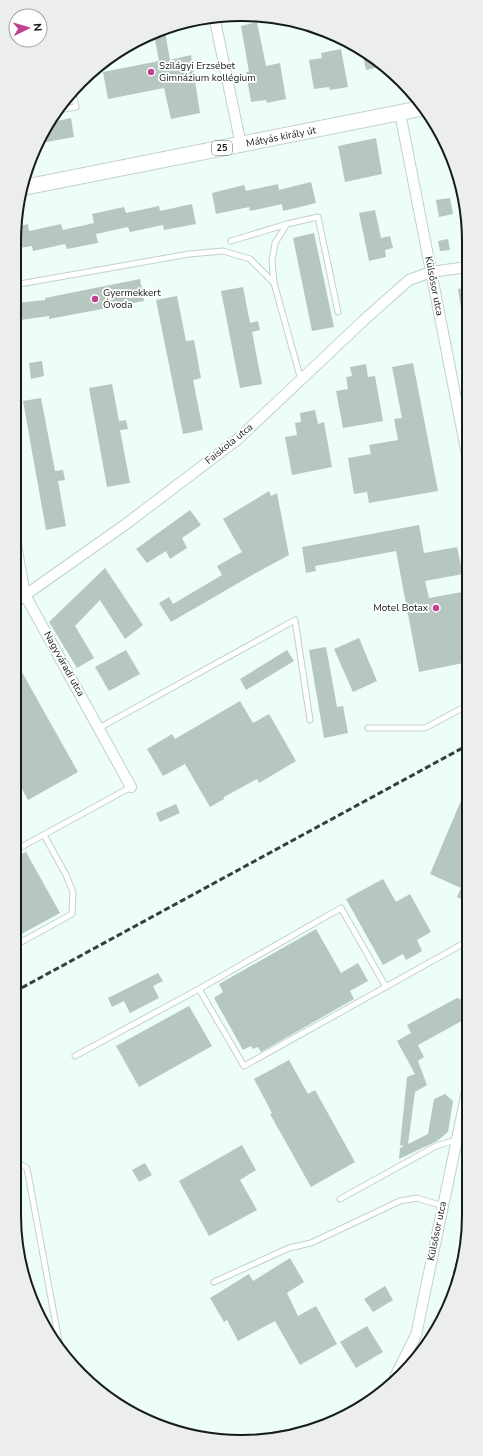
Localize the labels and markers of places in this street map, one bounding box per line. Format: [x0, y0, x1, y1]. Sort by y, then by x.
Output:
place label: Szilágyi Erzsébet Gimnázium kollégium [159, 59, 256, 85]
marker: Szilágyi Erzsébet Gimnázium kollégium [146, 67, 156, 77]
place label: Gyermekkert Óvoda [103, 286, 161, 312]
marker: Gyermekkert Óvoda [90, 294, 100, 304]
place label: Motel Botax [373, 601, 429, 615]
marker: Motel Botax [431, 603, 441, 613]

